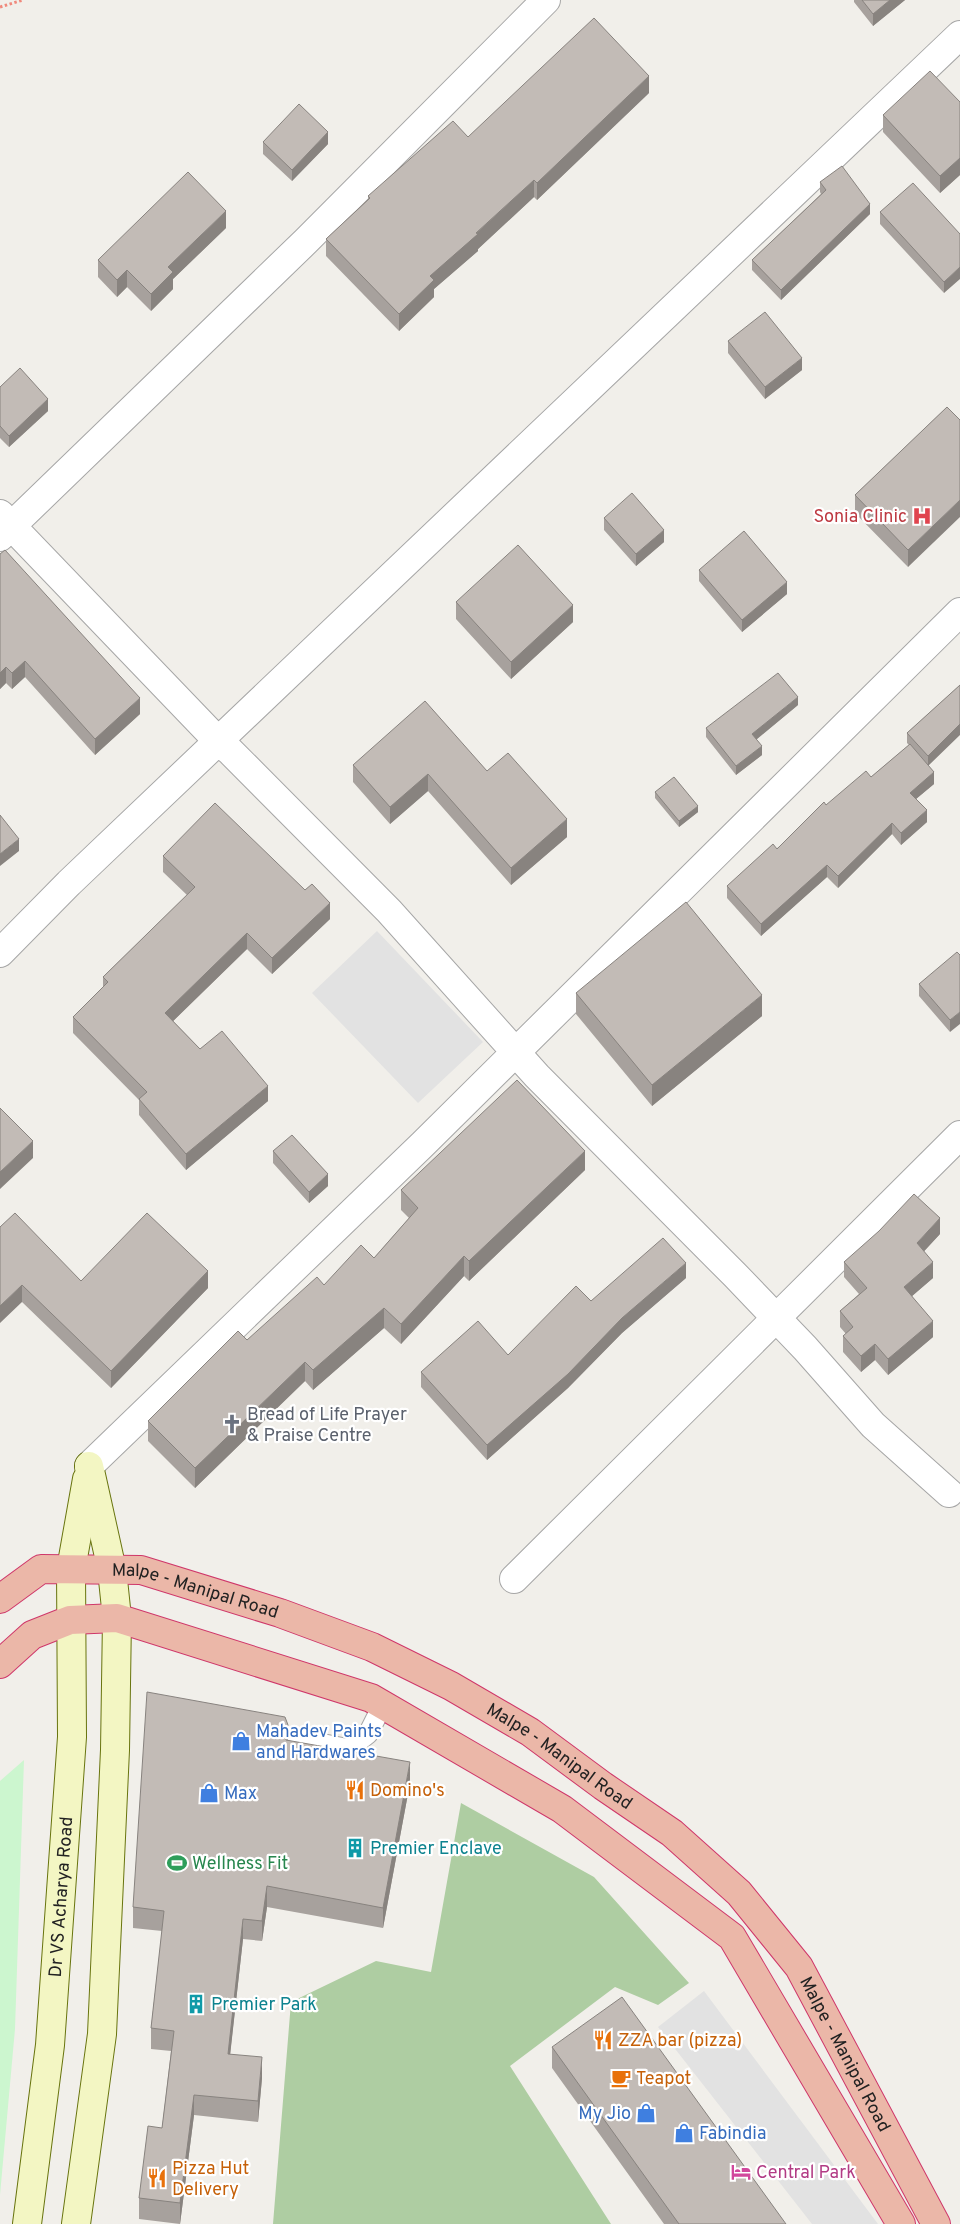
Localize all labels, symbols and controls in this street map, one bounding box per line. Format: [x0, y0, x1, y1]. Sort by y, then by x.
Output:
hospital icon: Sonia Clinic [911, 505, 933, 527]
place label: Sonia Clinic [814, 506, 907, 529]
place label: Bread of Life Prayer & Praise Centre [247, 1404, 407, 1448]
church icon: Bread of Life Prayer & Praise Centre [221, 1413, 243, 1435]
street label: Malpe - Manipal Road [112, 1560, 281, 1625]
street label: Malpe - Manipal Road [482, 1699, 636, 1816]
place label: Mahadev Paints and Hardwares [256, 1721, 382, 1765]
shop icon: Mahadev Paints and Hardwares [230, 1730, 252, 1752]
restaurant icon: Domino's [344, 1779, 366, 1801]
place label: Domino's [370, 1780, 445, 1803]
shop icon: Max [198, 1782, 220, 1804]
place label: Max [224, 1783, 257, 1806]
street label: Dr VS Acharya Road [45, 1816, 79, 1978]
building icon: Premier Enclave [344, 1837, 366, 1859]
place label: Premier Enclave [370, 1838, 502, 1861]
sports icon: Wellness Fit [166, 1852, 188, 1874]
place label: Wellness Fit [192, 1853, 288, 1876]
street label: Malpe - Manipal Road [793, 1973, 895, 2136]
building icon: Premier Park [185, 1993, 207, 2015]
place label: Premier Park [211, 1994, 317, 2017]
restaurant icon: ZZA bar (pizza) [592, 2029, 614, 2051]
place label: ZZA bar (pizza) [618, 2030, 742, 2053]
cafe icon: Teapot [610, 2067, 632, 2089]
place label: Teapot [636, 2068, 691, 2091]
shop icon: My Jio [635, 2102, 657, 2124]
place label: My Jio [578, 2103, 631, 2126]
shop icon: Fabindia [673, 2122, 695, 2144]
place label: Fabindia [699, 2123, 766, 2146]
place label: Pizza Hut Delivery [172, 2158, 249, 2202]
hotel icon: Central Park [730, 2161, 752, 2183]
place label: Central Park [756, 2162, 856, 2185]
restaurant icon: Pizza Hut Delivery [146, 2167, 168, 2189]

